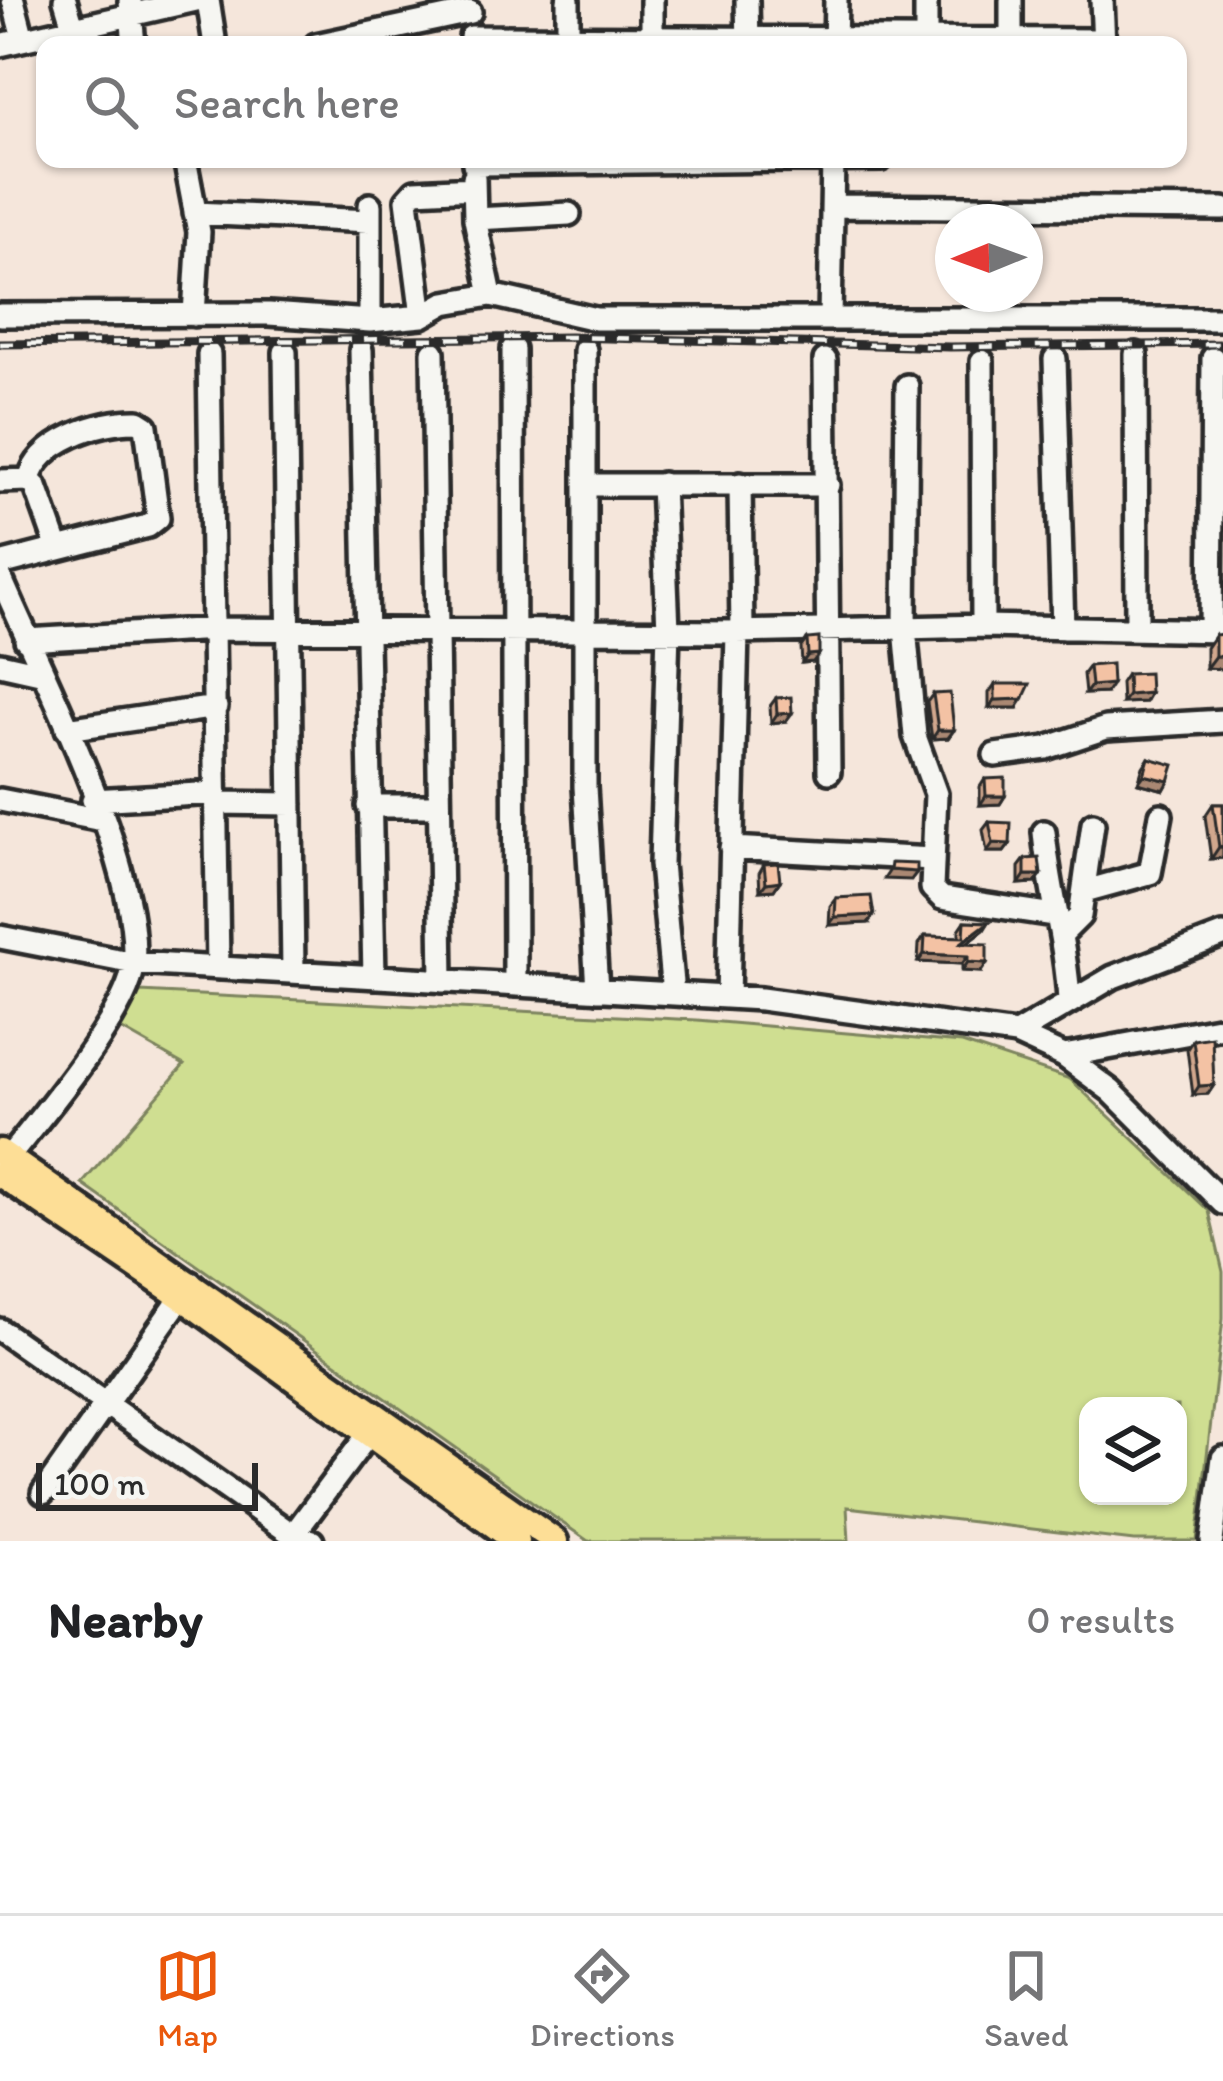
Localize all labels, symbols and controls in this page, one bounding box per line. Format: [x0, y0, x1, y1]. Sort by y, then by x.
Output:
search box [36, 36, 1187, 168]
icon: search [78, 69, 144, 135]
text: Search here [174, 75, 400, 129]
north arrow [935, 204, 1043, 312]
map controls [1079, 1397, 1187, 1505]
button: layers [1079, 1397, 1187, 1505]
scale bar [36, 1457, 258, 1510]
text: 100 m [54, 1464, 145, 1503]
text: Nearby [48, 1589, 203, 1650]
text: 0 results [1026, 1596, 1175, 1643]
tab: Map [155, 1943, 221, 2054]
tab: Directions [530, 1943, 675, 2054]
tab: Saved [984, 1943, 1068, 2054]

